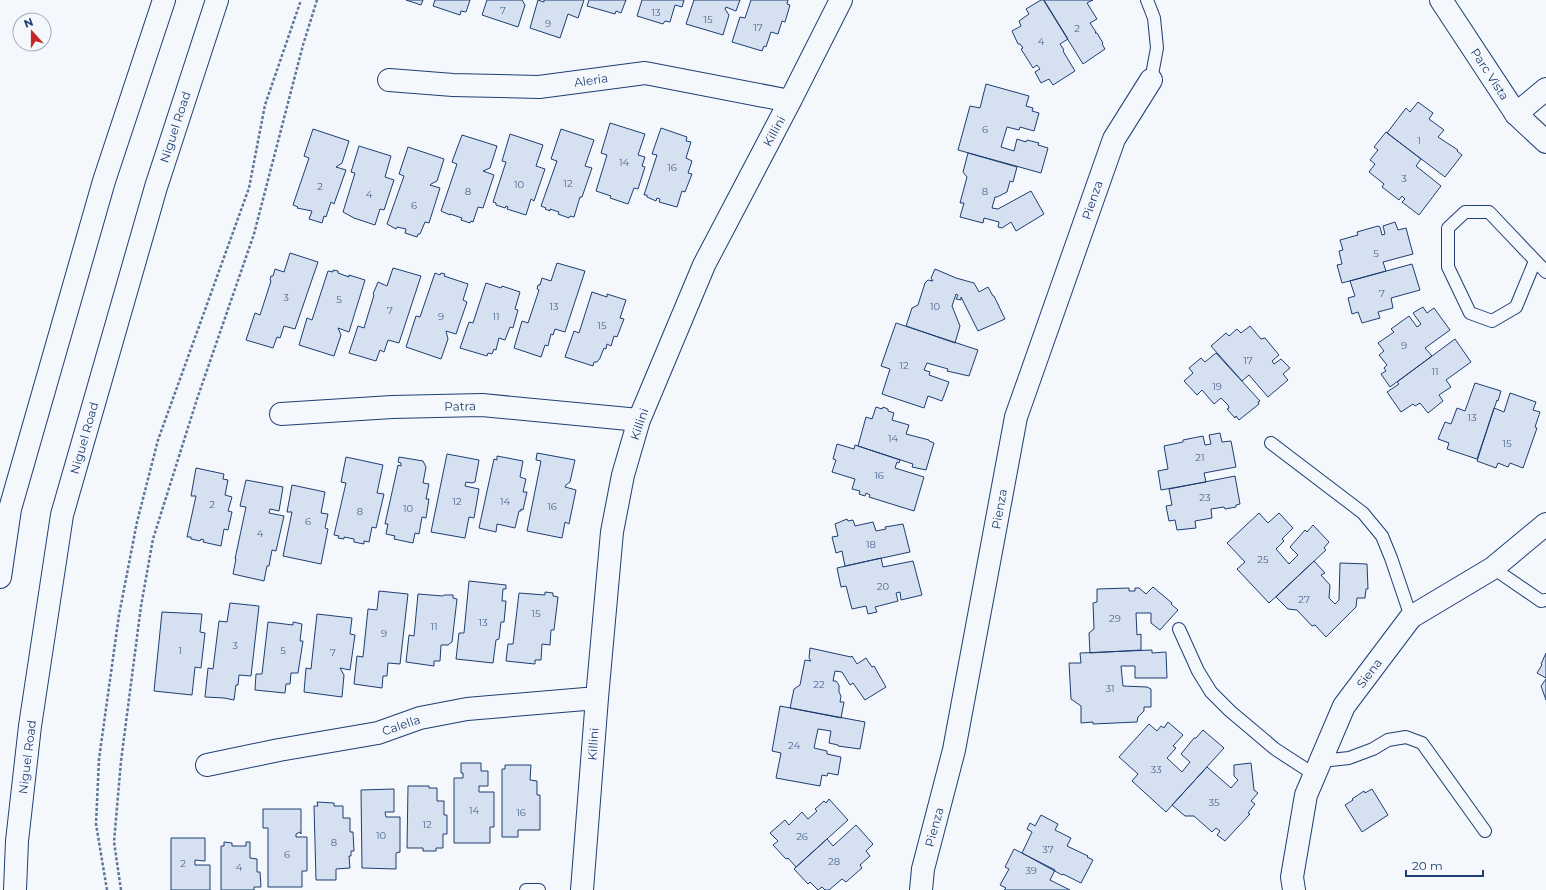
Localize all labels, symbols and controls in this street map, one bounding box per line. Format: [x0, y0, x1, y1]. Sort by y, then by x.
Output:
house number: 7 [500, 4, 506, 17]
house number: 13 [651, 6, 661, 19]
north arrow [12, 12, 52, 52]
house number: 15 [703, 13, 713, 26]
text: N [22, 15, 35, 31]
house number: 9 [545, 17, 551, 30]
house number: 17 [753, 21, 763, 34]
house number: 2 [1074, 22, 1080, 35]
house number: 4 [1038, 35, 1045, 48]
street label: Parc Vista [1468, 45, 1512, 103]
street label: Aleria [573, 70, 609, 90]
street label: Niguel Road [156, 89, 194, 165]
street label: Killini [759, 113, 789, 149]
house number: 6 [982, 123, 988, 136]
house number: 1 [1417, 134, 1421, 147]
house number: 14 [619, 156, 629, 169]
house number: 16 [667, 161, 677, 174]
house number: 3 [1401, 172, 1407, 185]
house number: 12 [563, 177, 573, 190]
house number: 10 [514, 178, 524, 191]
street label: Pienza [1078, 178, 1106, 222]
house number: 2 [317, 180, 323, 193]
house number: 8 [465, 185, 471, 198]
house number: 8 [982, 185, 988, 198]
house number: 4 [366, 188, 373, 201]
house number: 6 [411, 199, 417, 212]
house number: 5 [1373, 247, 1379, 260]
house number: 7 [1379, 287, 1385, 300]
house number: 3 [283, 291, 289, 304]
house number: 5 [336, 293, 342, 306]
house number: 13 [549, 300, 559, 313]
house number: 10 [930, 300, 940, 313]
house number: 7 [387, 304, 393, 317]
house number: 9 [438, 310, 444, 323]
house number: 11 [492, 310, 500, 323]
house number: 15 [597, 319, 607, 332]
house number: 9 [1401, 339, 1407, 352]
house number: 17 [1243, 354, 1253, 367]
house number: 12 [899, 359, 909, 372]
house number: 11 [1431, 365, 1439, 378]
house number: 19 [1212, 380, 1222, 393]
street label: Patra [444, 398, 476, 414]
street label: Niguel Road [67, 400, 101, 476]
street label: Killini [627, 406, 651, 442]
house number: 13 [1467, 411, 1477, 424]
house number: 14 [888, 432, 898, 445]
house number: 15 [1502, 437, 1512, 450]
house number: 21 [1195, 451, 1205, 464]
house number: 16 [874, 469, 884, 482]
street label: Pienza [988, 488, 1010, 530]
house number: 23 [1199, 491, 1211, 504]
house number: 12 [452, 495, 462, 508]
house number: 14 [500, 495, 510, 508]
house number: 2 [209, 498, 215, 511]
house number: 16 [547, 500, 557, 513]
house number: 10 [403, 502, 413, 515]
house number: 8 [357, 505, 363, 518]
house number: 6 [305, 515, 311, 528]
house number: 4 [257, 527, 264, 540]
house number: 18 [866, 538, 876, 551]
house number: 25 [1257, 553, 1269, 566]
house number: 20 [877, 580, 890, 593]
house number: 27 [1298, 593, 1310, 606]
house number: 15 [531, 607, 541, 620]
house number: 29 [1109, 612, 1121, 625]
house number: 13 [478, 616, 488, 629]
house number: 11 [430, 620, 438, 633]
house number: 9 [381, 627, 387, 640]
house number: 3 [232, 639, 238, 652]
house number: 1 [178, 644, 182, 657]
house number: 5 [280, 644, 286, 657]
house number: 7 [330, 646, 336, 659]
street label: Siena [1353, 655, 1385, 691]
house number: 22 [813, 678, 825, 691]
house number: 31 [1105, 682, 1115, 695]
street label: Calella [380, 711, 422, 739]
street label: Niguel Road [15, 719, 39, 795]
street label: Killini [584, 727, 602, 761]
house number: 24 [788, 739, 800, 752]
house number: 33 [1150, 763, 1162, 776]
house number: 35 [1208, 796, 1220, 809]
house number: 14 [469, 804, 479, 817]
house number: 16 [516, 806, 526, 819]
street label: Pienza [922, 806, 946, 848]
house number: 12 [422, 818, 432, 831]
house number: 10 [376, 829, 386, 842]
house number: 26 [796, 830, 808, 843]
house number: 8 [331, 836, 337, 849]
house number: 37 [1042, 843, 1054, 856]
house number: 6 [284, 848, 290, 861]
scale bar [1406, 852, 1483, 878]
house number: 28 [828, 855, 840, 868]
house number: 2 [180, 857, 186, 870]
text: 20 m [1412, 858, 1443, 873]
house number: 4 [236, 861, 243, 874]
house number: 39 [1025, 864, 1037, 877]

